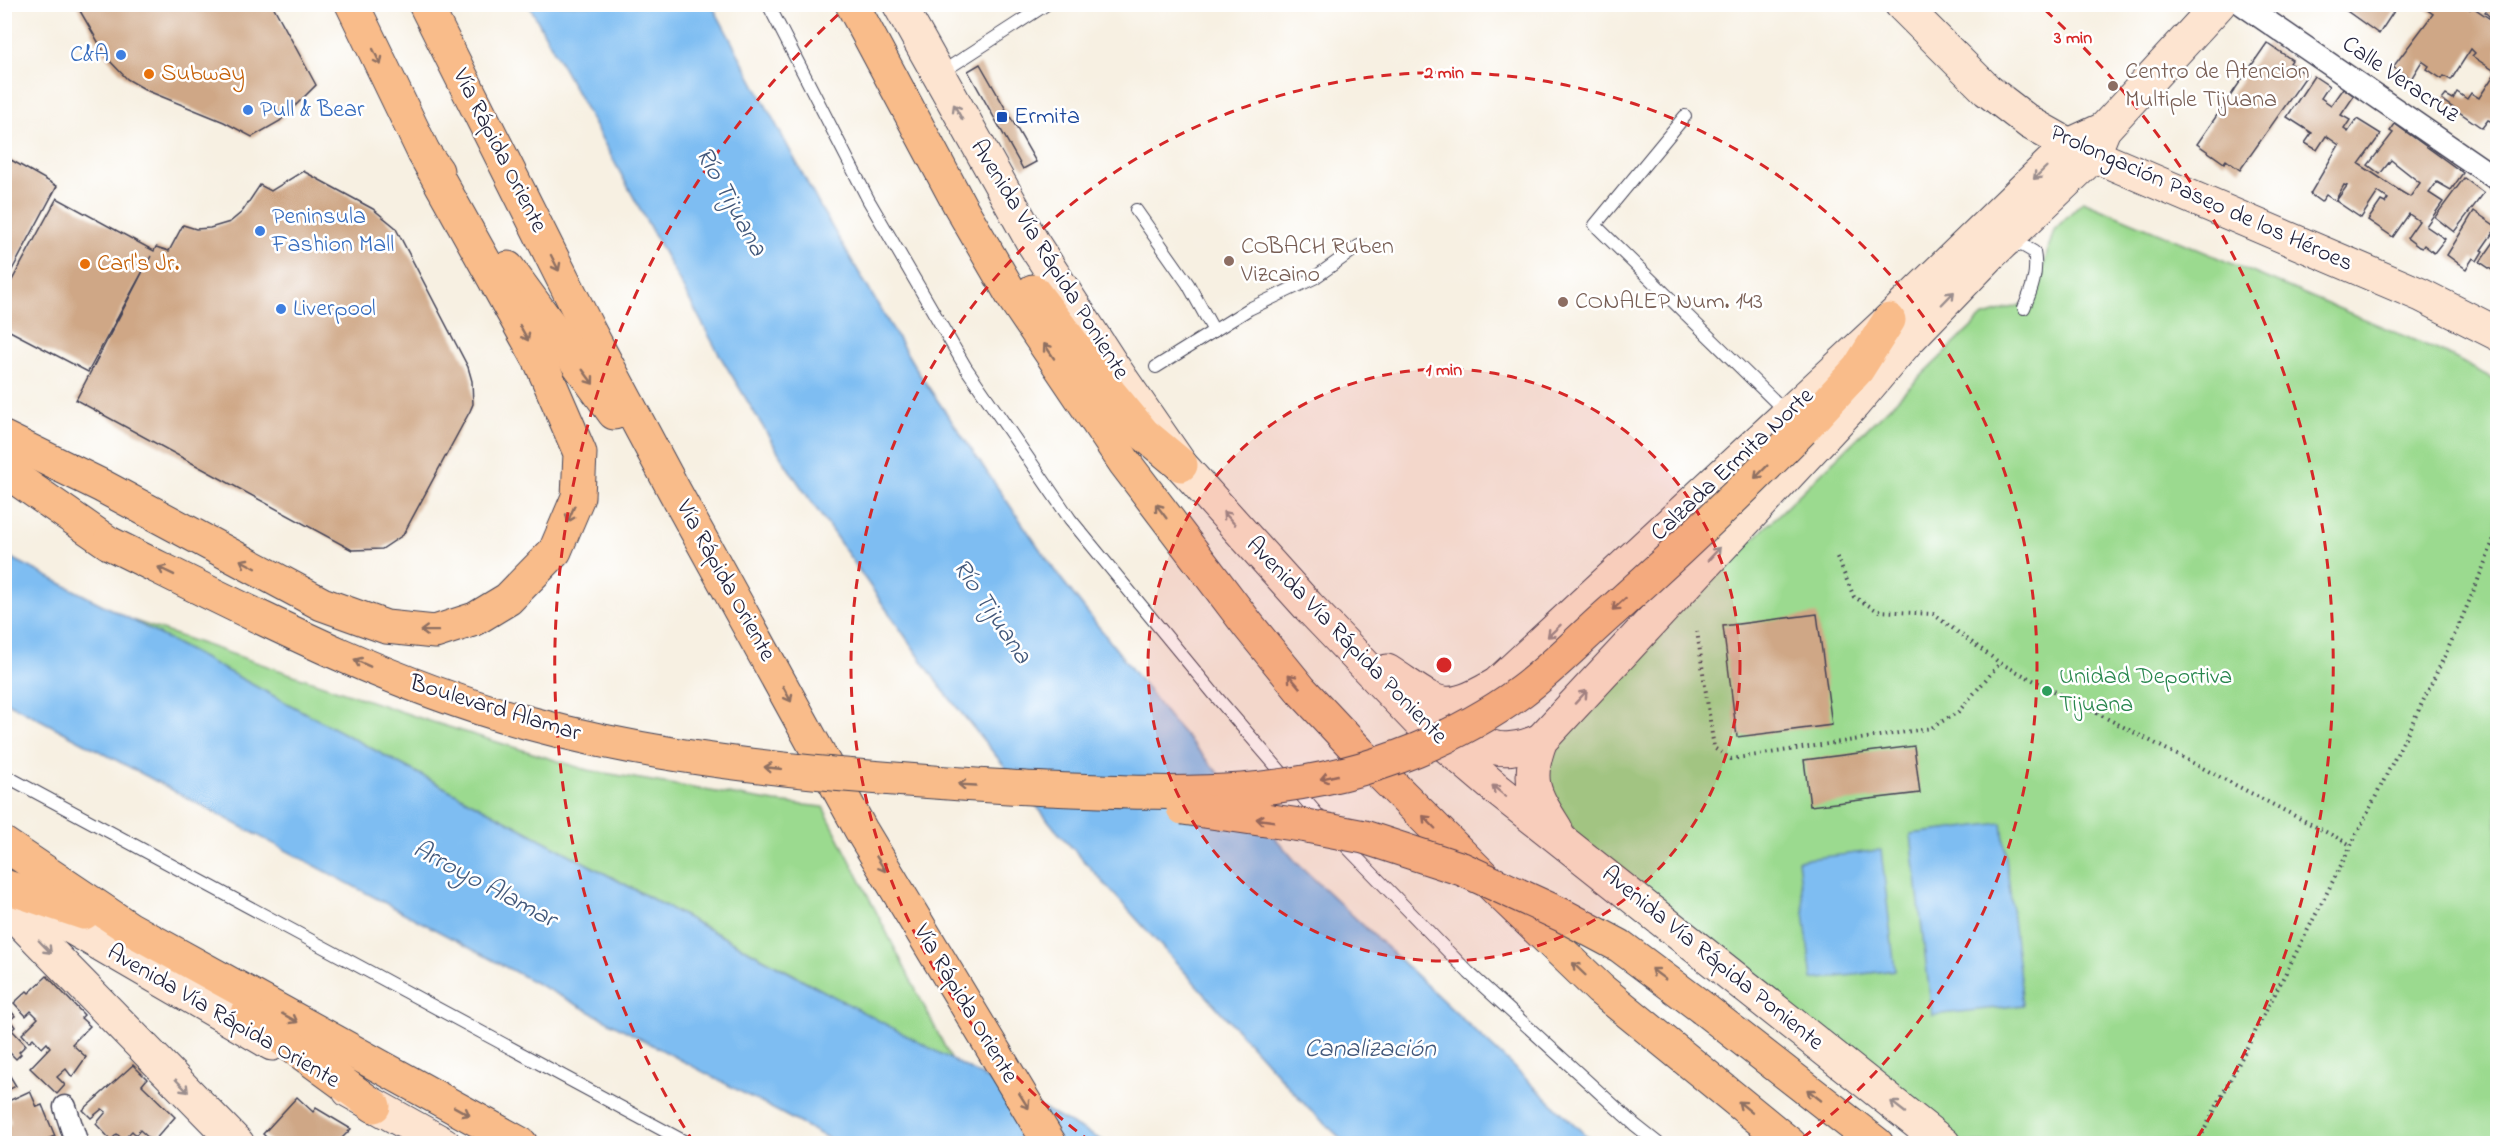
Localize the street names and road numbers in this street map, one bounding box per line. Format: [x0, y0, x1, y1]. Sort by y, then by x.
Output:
street label: Calle Veracruz [2334, 28, 2467, 133]
street label: Vía Rápida Oriente [442, 62, 556, 239]
street label: Prolongación Paseo de los Héroes [2044, 116, 2358, 282]
street label: Avenida Vía Rápida Poniente [961, 133, 1138, 387]
street label: Calzada Ermita Norte [1643, 380, 1823, 550]
street label: Vía Rápida Oriente [666, 493, 784, 668]
street label: Avenida Vía Rápida Poniente [1237, 529, 1455, 753]
street label: Boulevard Alamar [404, 666, 585, 752]
street label: Avenida Vía Rápida Poniente [1593, 858, 1831, 1060]
street label: Vía Rápida Oriente [903, 917, 1026, 1090]
street label: Avenida Vía Rápida Oriente [100, 936, 346, 1098]

